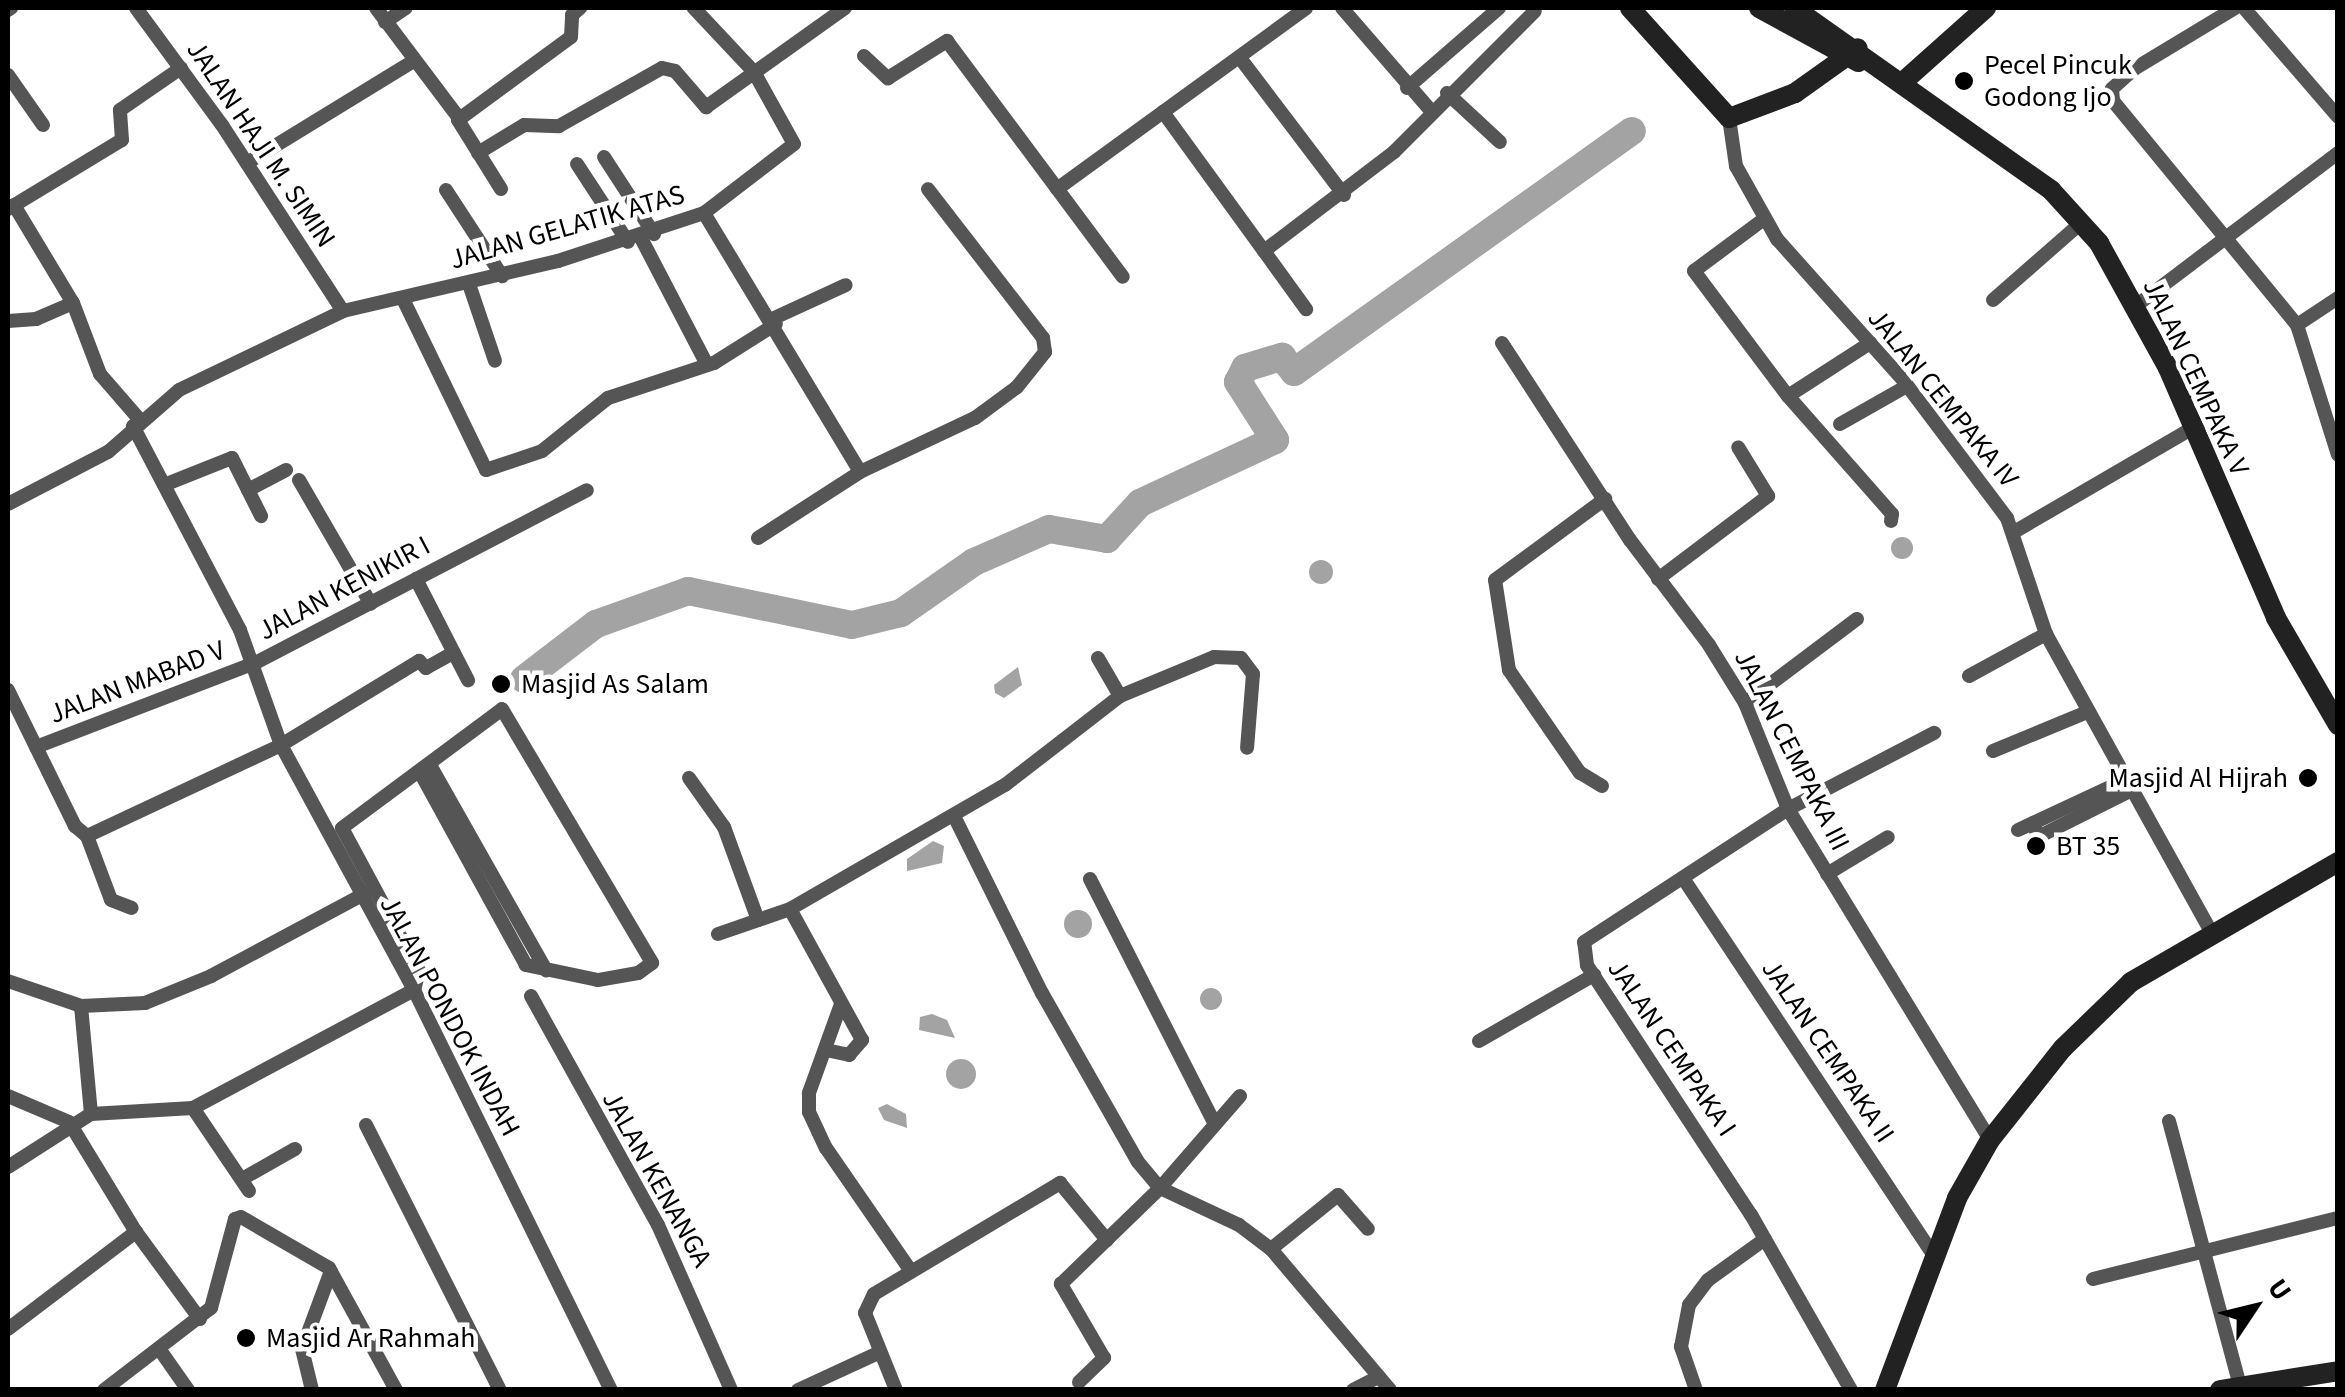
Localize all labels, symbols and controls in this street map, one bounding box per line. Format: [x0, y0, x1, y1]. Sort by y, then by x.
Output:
street label: JALAN HAJI M. SIMIN [179, 34, 343, 254]
place label: Pecel Pincuk Godong Ijo [1984, 48, 2132, 114]
marker: Pecel Pincuk Godong Ijo [1953, 70, 1975, 92]
street label: JALAN GELATIK ATAS [446, 177, 688, 277]
street label: JALAN CEMPAKA V [2136, 273, 2256, 481]
street label: JALAN CEMPAKA IV [1861, 302, 2025, 494]
street label: JALAN KENIKIR I [252, 529, 436, 647]
street label: JALAN MABAD V [44, 633, 230, 731]
street label: JALAN CEMPAKA III [1727, 644, 1857, 856]
place label: Masjid As Salam [521, 667, 709, 701]
marker: Masjid As Salam [490, 673, 512, 695]
place label: Masjid Al Hijrah [2108, 761, 2288, 795]
marker: Masjid Al Hijrah [2297, 767, 2319, 789]
place label: BT 35 [2056, 829, 2120, 863]
marker: BT 35 [2025, 835, 2047, 857]
street label: JALAN PONDOK INDAH [372, 890, 528, 1142]
street label: JALAN CEMPAKA I [1600, 953, 1744, 1143]
street label: JALAN CEMPAKA II [1754, 953, 1902, 1149]
street label: JALAN KENANGA [595, 1085, 719, 1273]
north arrow [2205, 1257, 2305, 1357]
text: U [2258, 1271, 2301, 1309]
place label: Masjid Ar Rahmah [266, 1321, 475, 1355]
marker: Masjid Ar Rahmah [235, 1327, 257, 1349]

